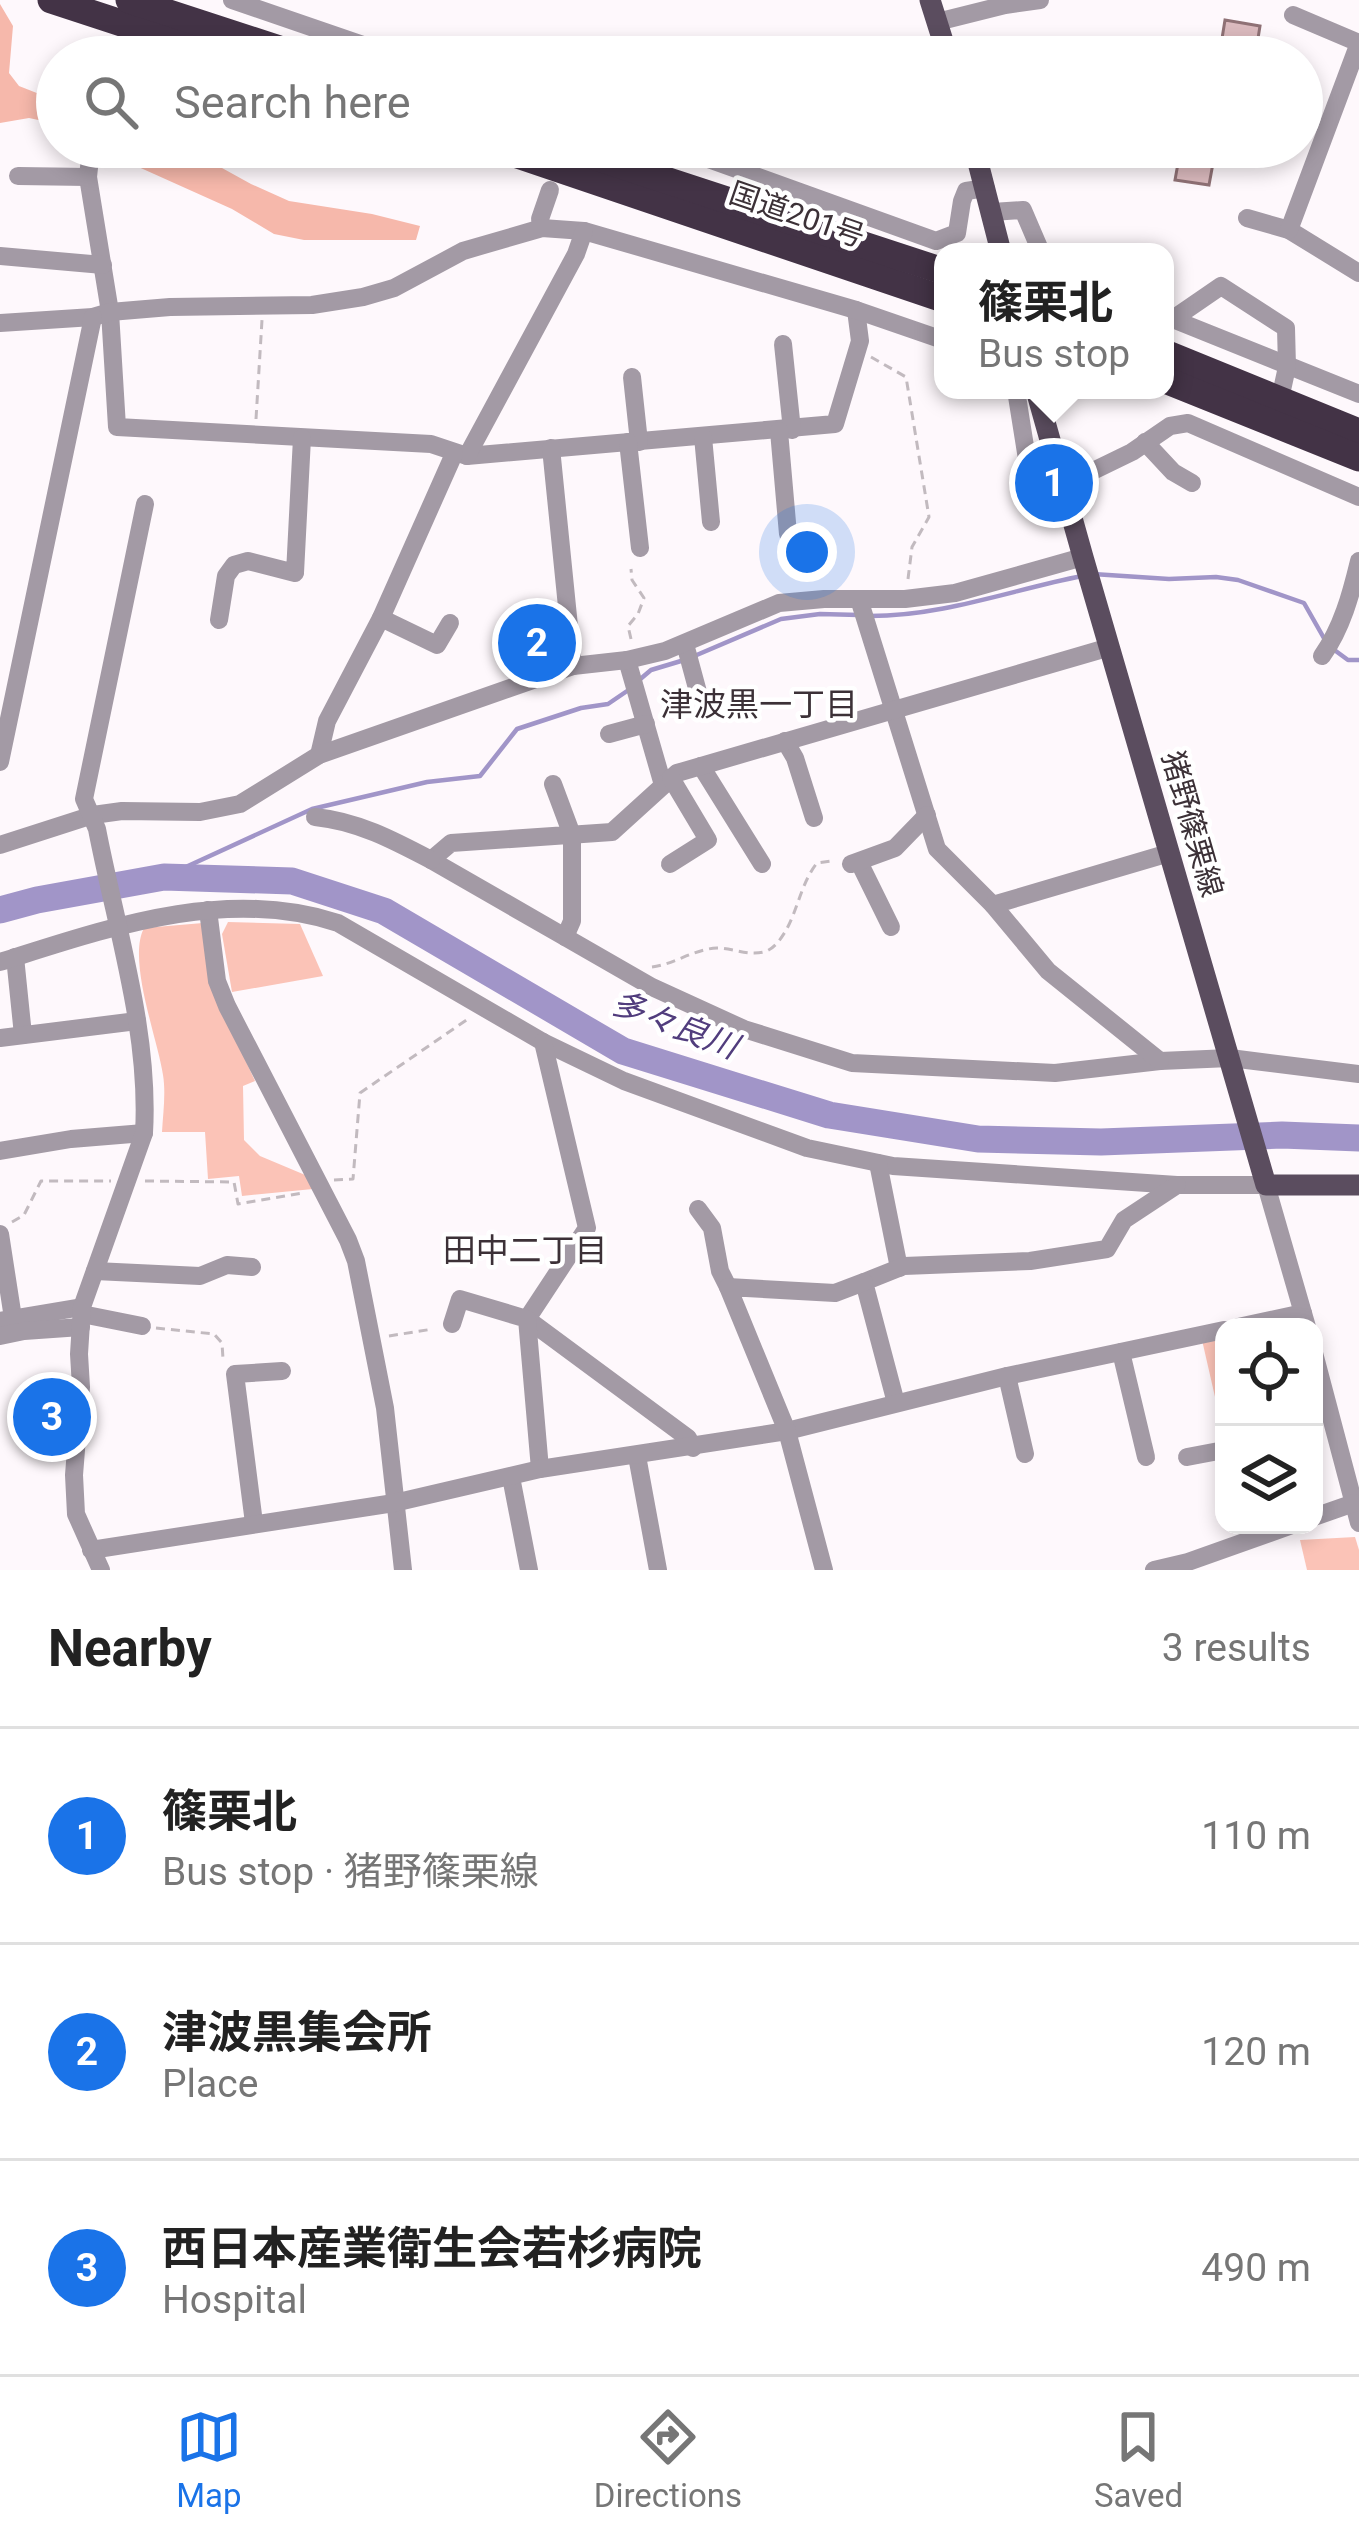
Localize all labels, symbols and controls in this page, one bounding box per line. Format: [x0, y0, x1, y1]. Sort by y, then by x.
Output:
search box [36, 36, 1323, 168]
icon: search [78, 69, 144, 135]
text: Search here [174, 76, 411, 129]
street label: 国道201号 [725, 175, 869, 254]
popup [934, 243, 1174, 399]
text: 篠栗北 [978, 276, 1113, 329]
text: Bus stop [978, 331, 1130, 377]
pin: 1 [1015, 438, 1093, 528]
your location [777, 522, 837, 582]
pin: 2 [498, 598, 576, 688]
district label: 津波黒一丁目 [660, 685, 858, 724]
street label: 猪野篠栗線 [1155, 747, 1230, 901]
water label: 多々良川 [606, 983, 746, 1067]
district label: 田中二丁目 [443, 1231, 608, 1270]
map controls [1215, 1318, 1323, 1534]
button: locate [1215, 1318, 1323, 1426]
pin: 3 [13, 1372, 91, 1462]
button: layers [1215, 1426, 1323, 1534]
text: Nearby [48, 1619, 212, 1678]
text: 3 results [1162, 1625, 1311, 1671]
text: 篠栗北 [162, 1785, 297, 1838]
text: 1 [76, 1813, 98, 1859]
text: 110 m [1201, 1813, 1311, 1859]
text: Bus stop · 猪野篠栗線 [162, 1849, 539, 1895]
text: 津波黒集会所 [162, 2006, 432, 2059]
text: 2 [76, 2029, 98, 2075]
text: 120 m [1201, 2029, 1311, 2075]
text: Place [162, 2061, 258, 2107]
text: 西日本産業衛生会若杉病院 [162, 2222, 702, 2275]
text: 3 [76, 2245, 98, 2291]
text: 490 m [1201, 2245, 1311, 2291]
text: Hospital [162, 2277, 307, 2323]
tab: Map [176, 2404, 242, 2515]
tab: Directions [594, 2404, 742, 2515]
tab: Saved [1094, 2404, 1183, 2515]

